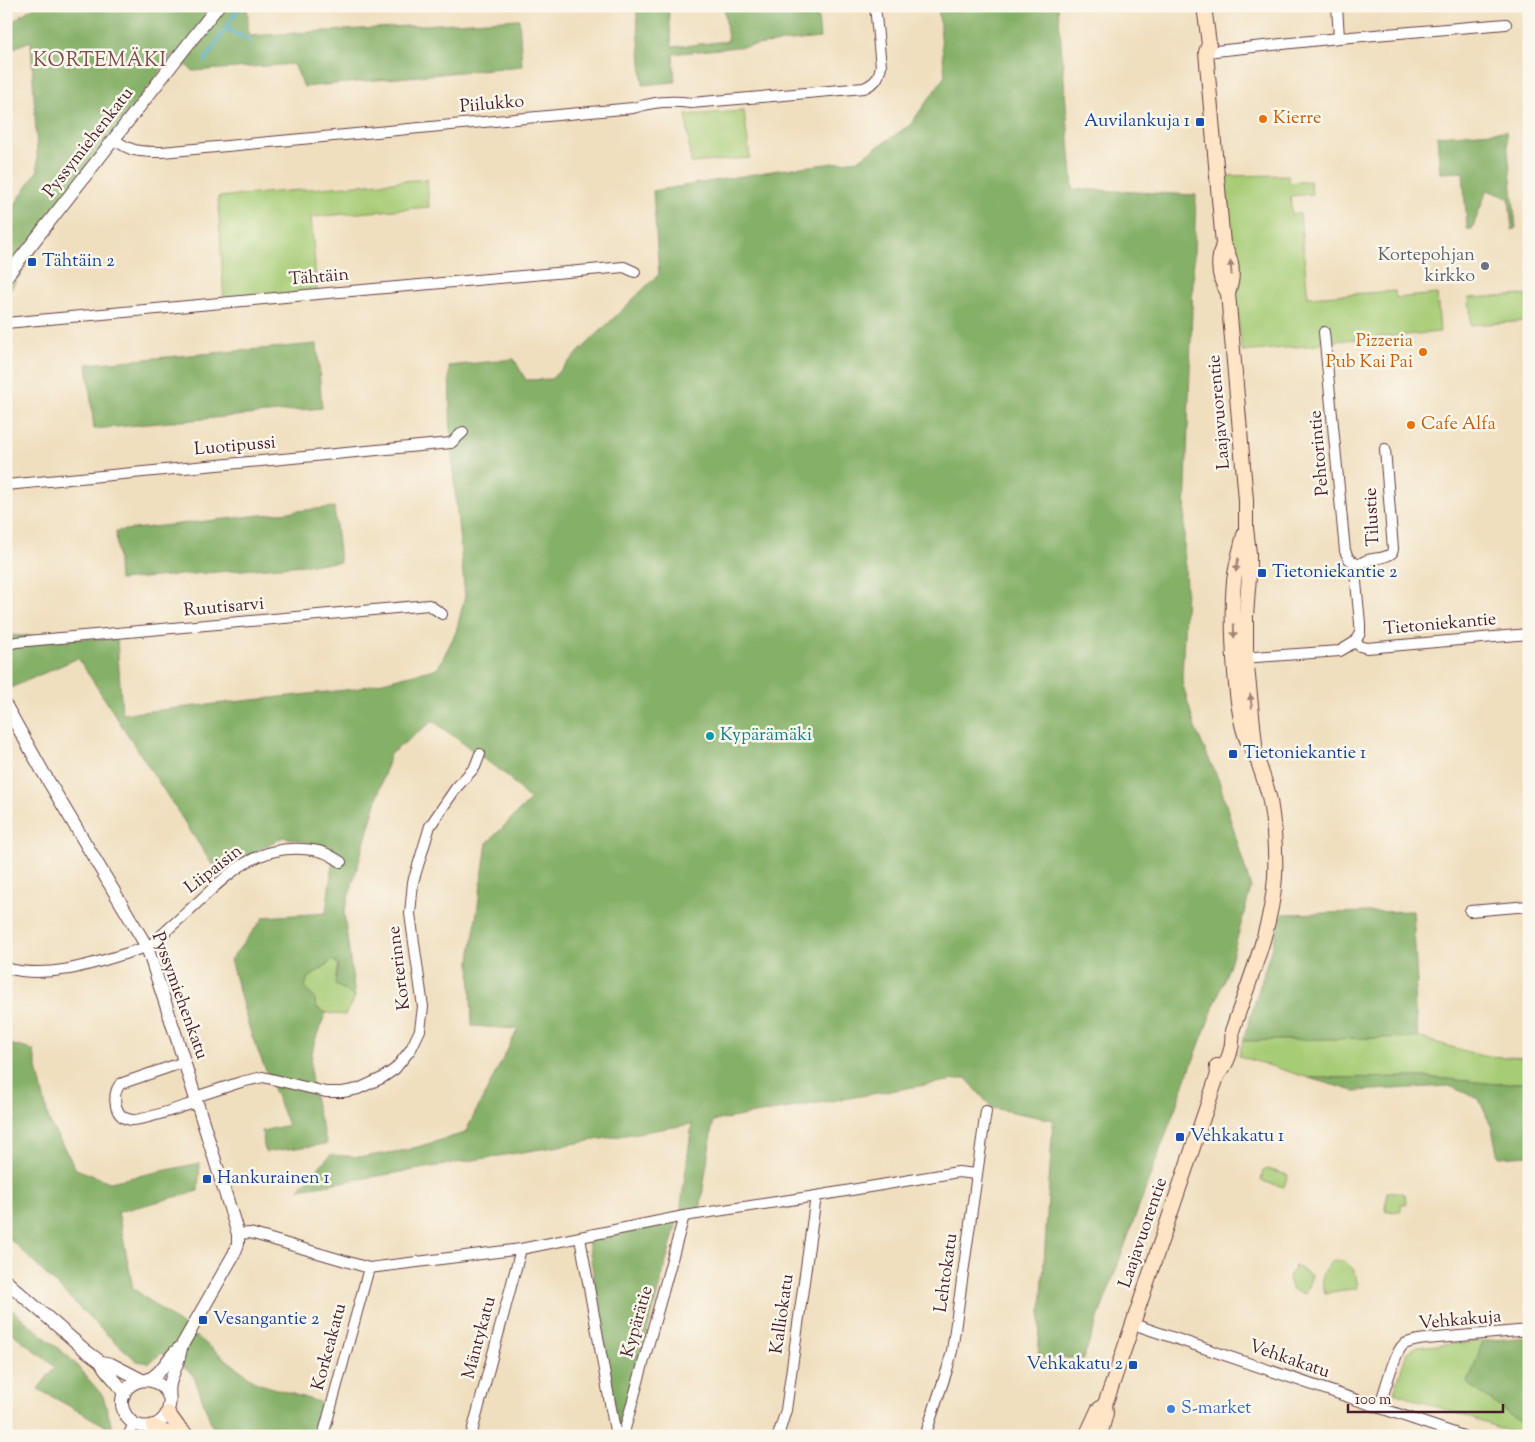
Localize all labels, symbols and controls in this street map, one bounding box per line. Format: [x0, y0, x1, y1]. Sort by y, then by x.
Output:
district label: KORTEMÄKI [33, 47, 167, 76]
street label: Pyssymiehenkatu [37, 82, 141, 204]
street label: Piilukko [459, 89, 525, 121]
place label: Kierre [1273, 106, 1321, 132]
place label: Auvilankuja 1 [1084, 109, 1190, 135]
marker: Kierre [1257, 113, 1269, 125]
marker: Auvilankuja 1 [1194, 116, 1206, 128]
place label: Kortepohjan kirkko [1378, 243, 1475, 290]
place label: Tähtäin 2 [42, 249, 115, 275]
marker: Tähtäin 2 [26, 256, 38, 268]
one-way arrow [1227, 260, 1235, 276]
marker: Kortepohjan kirkko [1479, 260, 1491, 272]
street label: Tähtäin [288, 262, 351, 294]
place label: Pizzeria Pub Kai Pai [1326, 329, 1413, 376]
marker: Pizzeria Pub Kai Pai [1417, 346, 1429, 358]
street label: Laajavuorentie [1202, 354, 1238, 470]
street label: Pehtorintie [1303, 409, 1337, 497]
place label: Cafe Alfa [1421, 412, 1496, 438]
marker: Cafe Alfa [1405, 419, 1417, 431]
street label: Luotipussi [193, 430, 277, 464]
street label: Tilustie [1358, 487, 1388, 547]
one-way arrow [1232, 558, 1240, 574]
place label: Tietoniekantie 2 [1272, 560, 1398, 586]
marker: Tietoniekantie 2 [1256, 567, 1268, 579]
street label: Ruutisarvi [183, 592, 265, 624]
street label: Tietoniekantie [1382, 607, 1498, 643]
one-way arrow [1230, 623, 1238, 639]
one-way arrow [1246, 693, 1254, 709]
place label: Kypärämäki [720, 723, 812, 749]
marker: Kypärämäki [704, 730, 716, 742]
place label: Tietoniekantie 1 [1243, 741, 1366, 767]
marker: Tietoniekantie 1 [1227, 748, 1239, 760]
street label: Liipaisin [180, 839, 249, 901]
street label: Korterinne [382, 924, 418, 1012]
street label: Pyssymiehenkatu [144, 929, 214, 1063]
place label: Vehkakatu 1 [1190, 1124, 1284, 1150]
marker: Vehkakatu 1 [1174, 1131, 1186, 1143]
place label: Hankurainen 1 [217, 1166, 330, 1192]
marker: Hankurainen 1 [201, 1173, 213, 1185]
street label: Laajavuorentie [1113, 1174, 1175, 1292]
street label: Lehtokatu [929, 1232, 965, 1314]
street label: Kalliokatu [765, 1272, 801, 1356]
street label: Kypärätie [615, 1283, 661, 1361]
street label: Mäntykatu [456, 1294, 504, 1382]
street label: Korkeakatu [306, 1300, 354, 1394]
street label: Vehkakuja [1418, 1304, 1502, 1338]
place label: Vesangantie 2 [213, 1307, 320, 1333]
marker: Vesangantie 2 [197, 1314, 209, 1326]
street label: Vehkakatu [1245, 1334, 1333, 1386]
place label: Vehkakatu 2 [1027, 1352, 1124, 1378]
marker: Vehkakatu 2 [1127, 1359, 1139, 1371]
scale bar [1348, 1382, 1502, 1414]
text: 100 m [1355, 1390, 1392, 1411]
place label: S-market [1181, 1396, 1251, 1422]
marker: S-market [1165, 1403, 1177, 1415]

